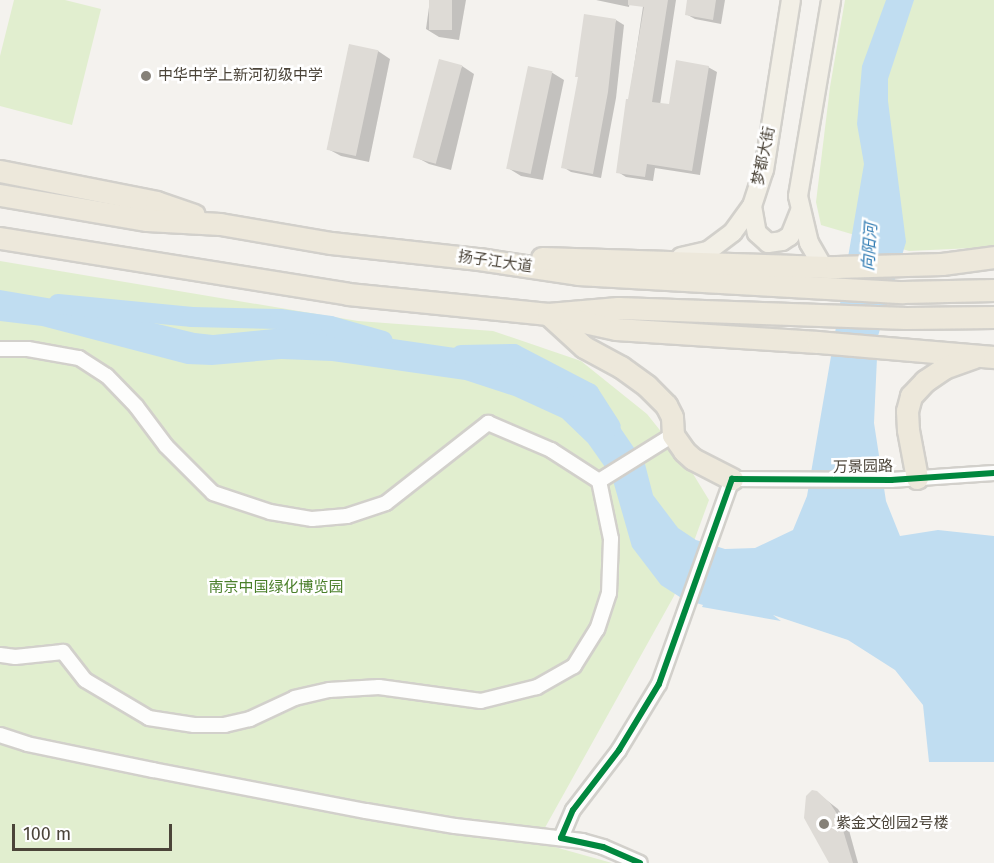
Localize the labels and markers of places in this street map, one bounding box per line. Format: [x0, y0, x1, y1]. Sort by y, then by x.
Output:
place label: 中华中学上新河初级中学 [158, 67, 323, 85]
marker: 中华中学上新河初级中学 [139, 69, 153, 83]
place label: 紫金文创园2号楼 [836, 815, 948, 833]
marker: 紫金文创园2号楼 [817, 817, 831, 831]

